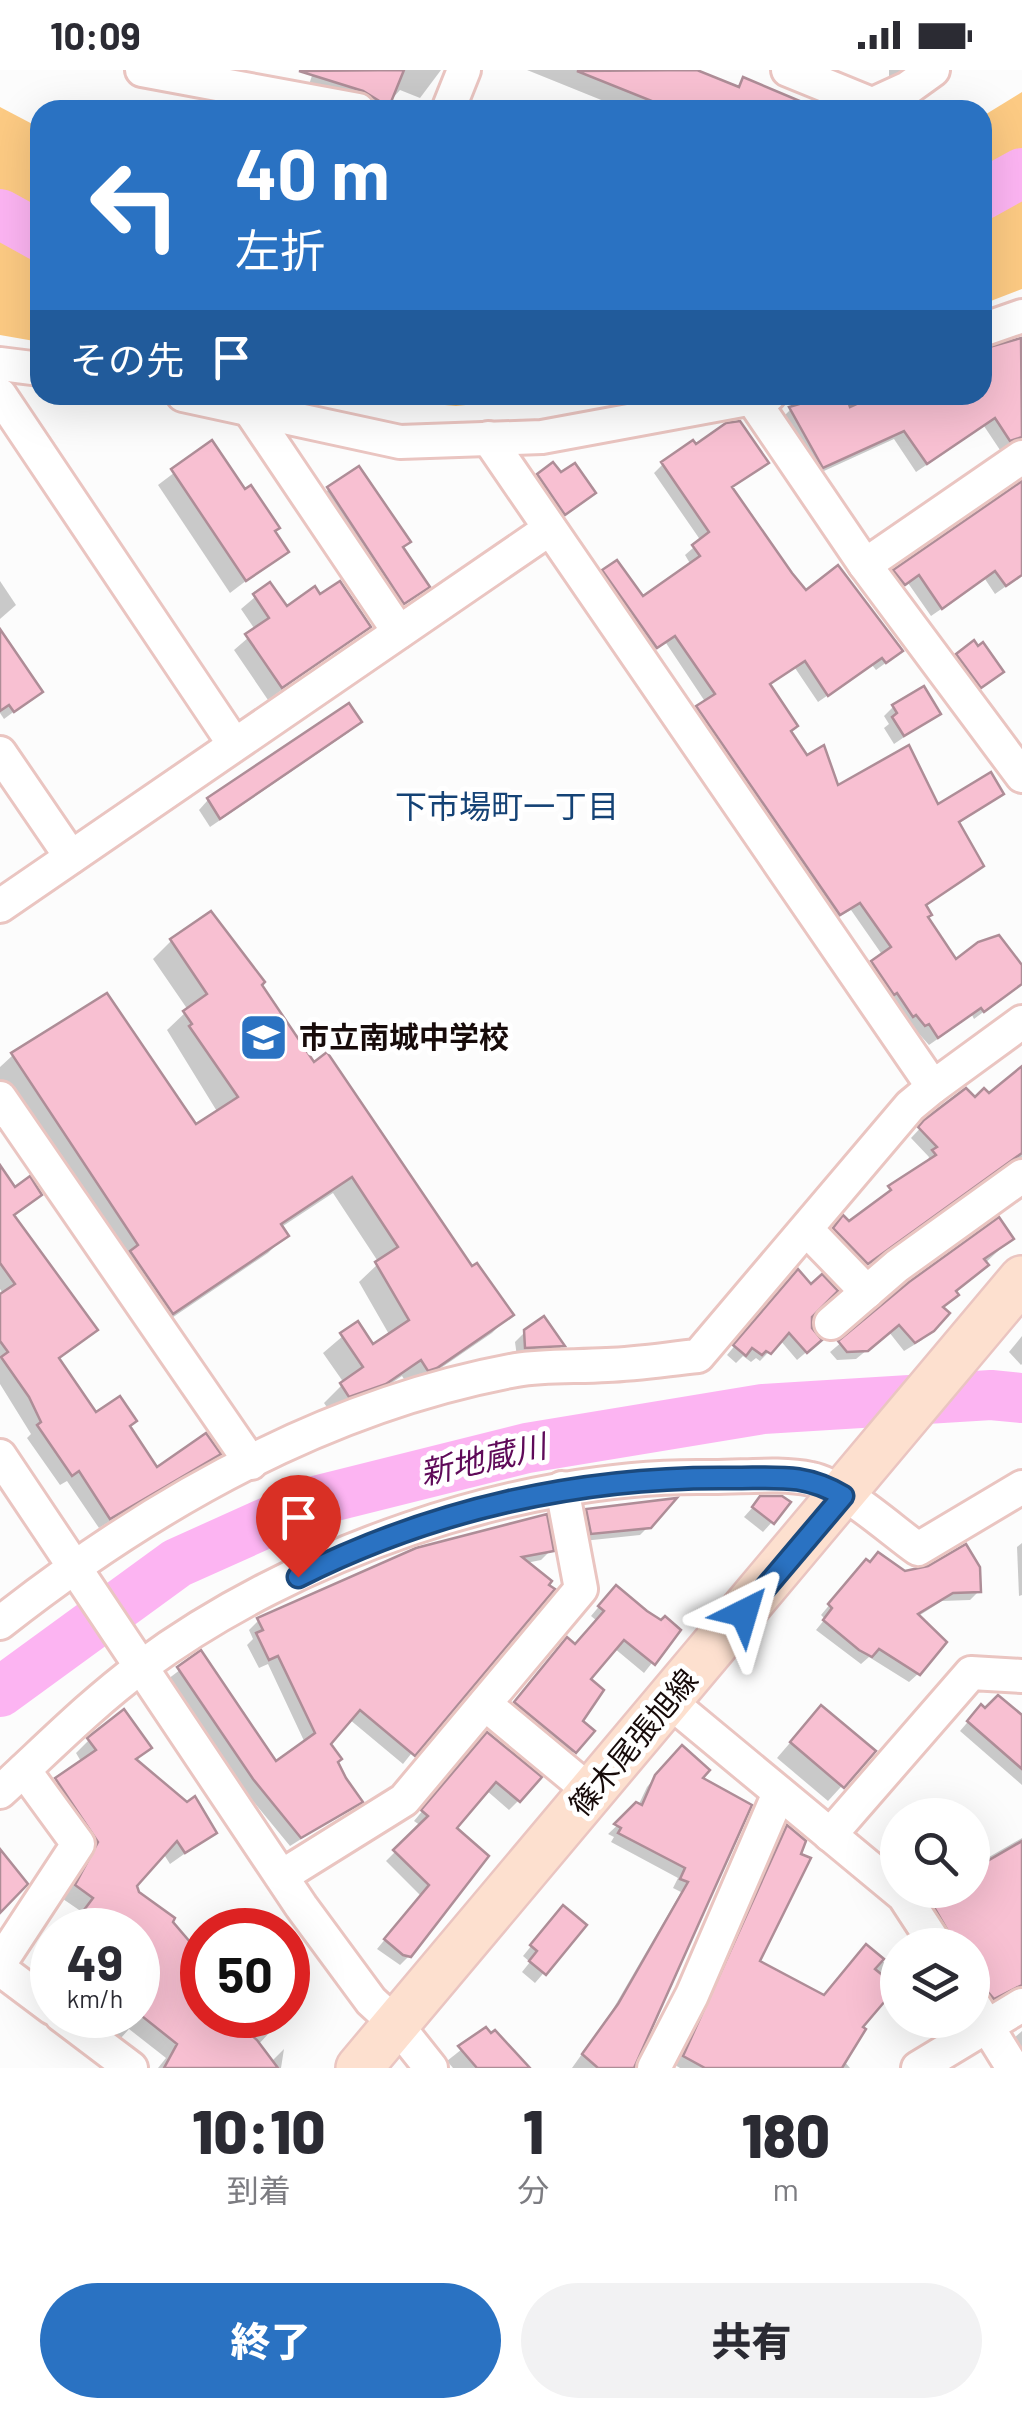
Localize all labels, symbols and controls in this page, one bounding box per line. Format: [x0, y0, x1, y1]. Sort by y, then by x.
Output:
text: 10:09 [50, 12, 141, 58]
text: 40 m [235, 130, 390, 214]
icon: left [70, 140, 200, 270]
text: 左折 [235, 222, 325, 276]
icon: arrive [204, 330, 259, 385]
text: その先 [70, 336, 184, 382]
district label: 下市場町一丁目 [395, 786, 619, 824]
school or university icon: 市立南城中学校 [238, 1012, 290, 1064]
place label: 市立南城中学校 [299, 1018, 509, 1054]
water label: 新地蔵川 [416, 1424, 552, 1491]
pin [256, 1475, 341, 1578]
icon: arrive [271, 1490, 326, 1545]
position arrow [692, 1561, 796, 1665]
street label: 篠木尾張旭線 [561, 1661, 704, 1822]
map controls [880, 1798, 990, 2038]
button: search [880, 1798, 990, 1908]
speed limit sign: 50 [180, 1908, 310, 2038]
button: layers [880, 1928, 990, 2038]
text: 49 [67, 1931, 123, 1991]
text: km/h [67, 1983, 123, 2013]
text: 10:10 [192, 2094, 325, 2166]
text: 1 [523, 2094, 544, 2166]
text: 180 [741, 2098, 830, 2170]
text: m [772, 2169, 799, 2207]
text: 到着 [227, 2170, 291, 2208]
text: 分 [517, 2170, 549, 2208]
button: 終了 [40, 2283, 501, 2398]
button: 共有 [521, 2283, 982, 2398]

